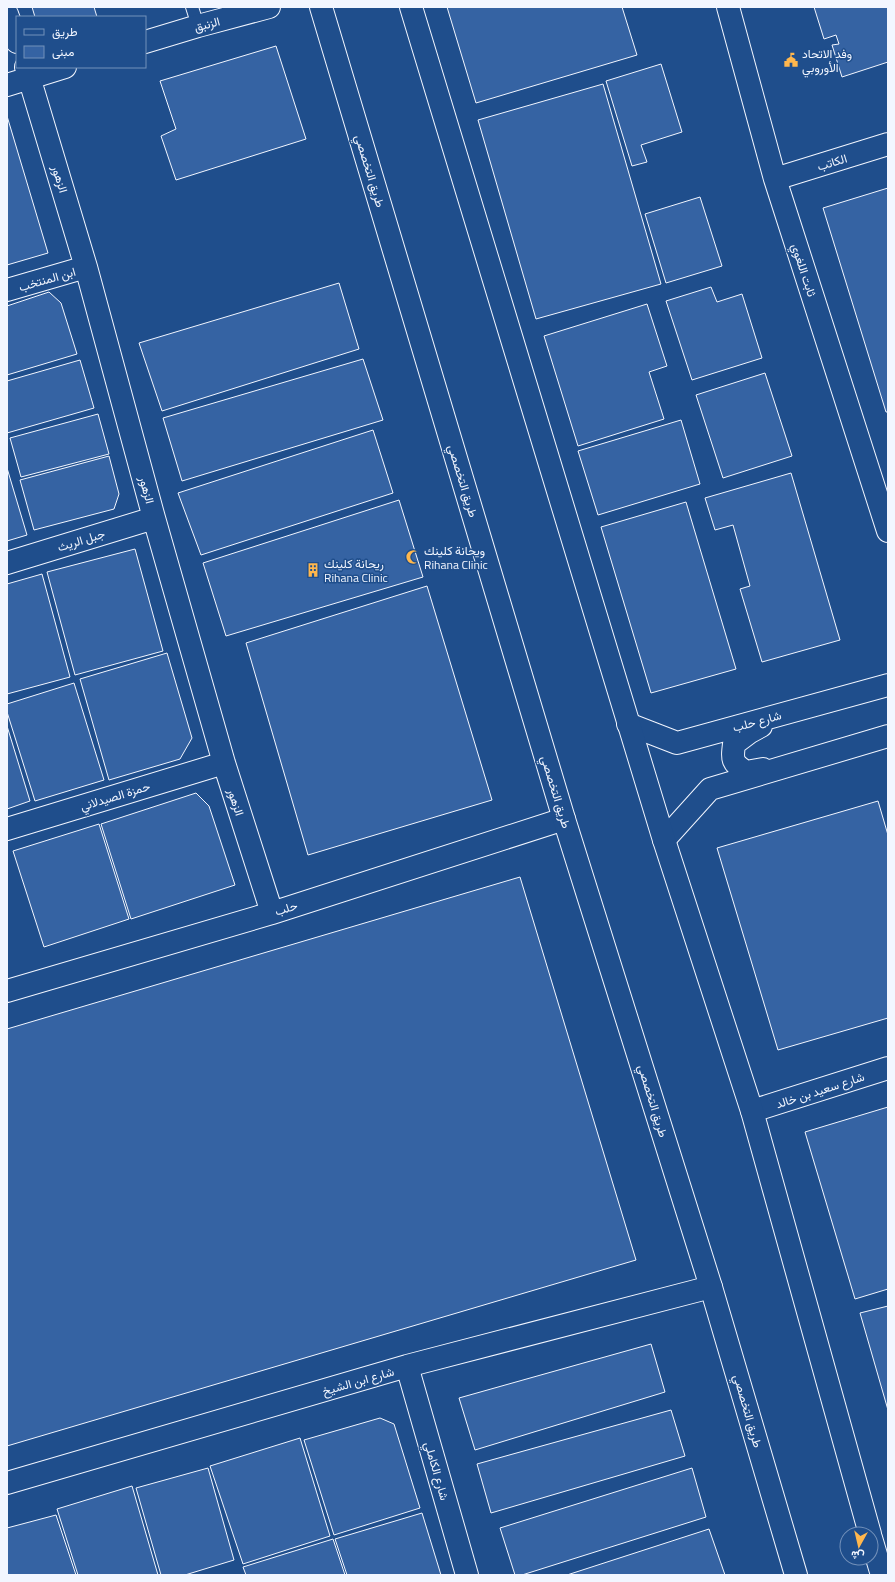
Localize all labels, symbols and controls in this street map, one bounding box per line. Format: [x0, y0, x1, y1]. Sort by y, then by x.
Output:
street label: الزنبق [192, 11, 222, 37]
legend [16, 16, 146, 68]
text: طريق [52, 22, 78, 41]
text: مبنى [52, 42, 74, 61]
place label: وفد الاتحاد الأوروبي [802, 44, 852, 78]
public building icon: وفد الاتحاد الأوروبي [783, 52, 799, 68]
street label: طريق التخصصي [349, 132, 390, 210]
street label: الكاتب [815, 148, 849, 176]
street label: الزهور [47, 162, 73, 195]
street label: ثابت اللغوي [785, 241, 822, 300]
street label: ابن المنتخب [16, 262, 78, 296]
street label: طريق التخصصي [442, 442, 483, 520]
street label: الزهور [134, 473, 160, 506]
street label: جبل الريث [55, 524, 107, 556]
place label: ويحانة كلينك Rihana Clinic [424, 541, 488, 574]
mosque icon: ويحانة كلينك Rihana Clinic [405, 549, 421, 565]
place label: ريحانة كلينك Rihana Clinic [324, 554, 388, 587]
building icon: ريحانة كلينك Rihana Clinic [305, 562, 321, 578]
street label: شارع حلب [730, 705, 784, 737]
street label: طريق التخصصي [535, 753, 576, 831]
street label: حمزة الصيدلاني [78, 776, 153, 817]
street label: الزهور [222, 785, 249, 818]
street label: حلب [272, 895, 300, 921]
street label: طريق التخصصي [632, 1062, 673, 1140]
street label: شارع سعيد بن خالد [773, 1067, 867, 1113]
street label: شارع ابن الشيخ [320, 1362, 396, 1400]
street label: طريق التخصصي [728, 1372, 768, 1450]
street label: شارع الكاملي [419, 1439, 454, 1503]
north arrow [839, 1526, 879, 1566]
text: ش [850, 1547, 865, 1565]

